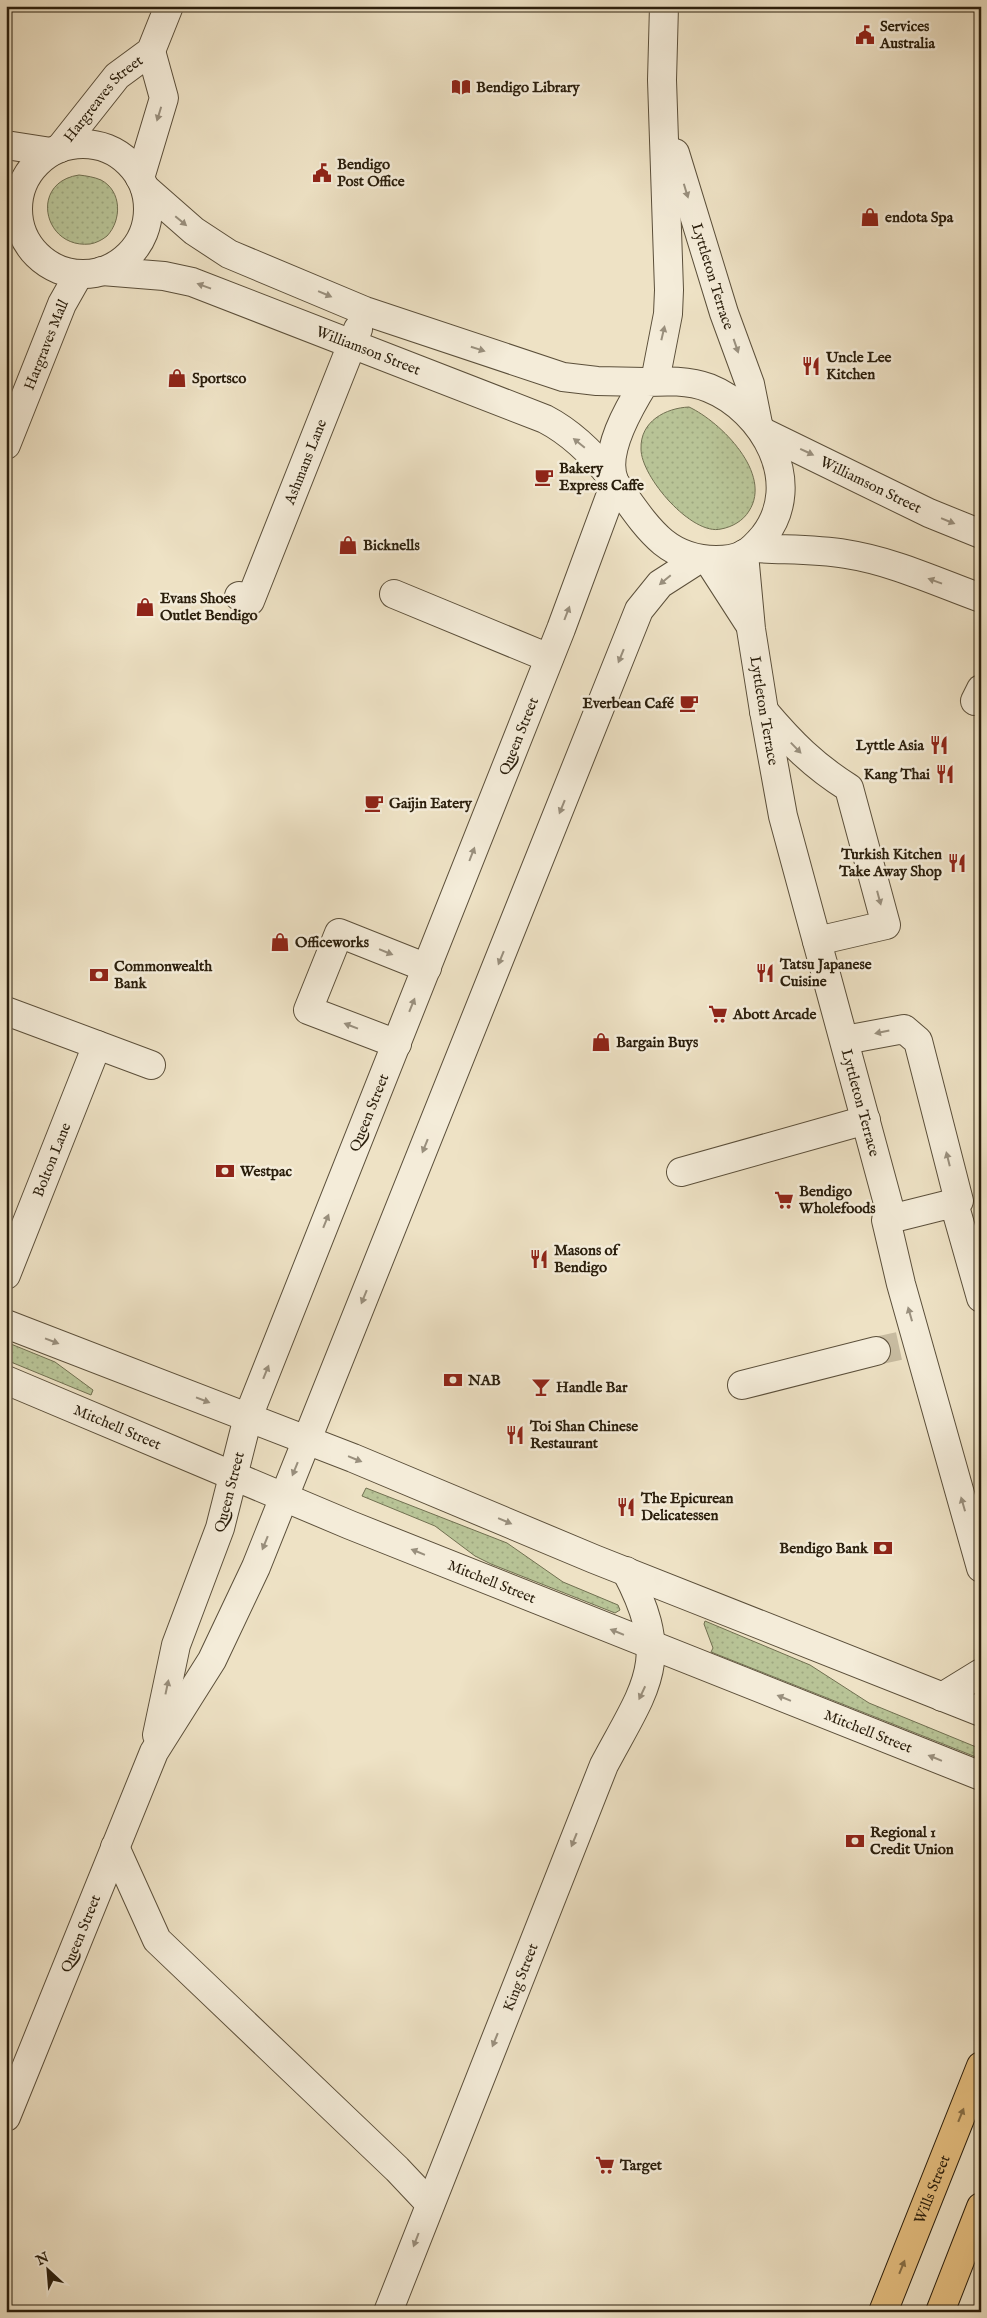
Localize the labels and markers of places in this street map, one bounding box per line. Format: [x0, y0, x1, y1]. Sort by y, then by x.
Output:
place label: Services Australia [879, 17, 935, 53]
public building icon: Services Australia [854, 24, 876, 46]
library icon: Bendigo Library [450, 76, 472, 98]
place label: Bendigo Library [476, 78, 580, 97]
place label: Bendigo Post Office [337, 155, 405, 191]
public building icon: Bendigo Post Office [311, 162, 333, 184]
shop icon: endota Spa [859, 206, 881, 228]
place label: endota Spa [885, 208, 954, 227]
place label: Uncle Lee Kitchen [825, 348, 892, 384]
restaurant icon: Uncle Lee Kitchen [800, 355, 822, 377]
shop icon: Sportsco [166, 367, 188, 389]
place label: Sportsco [192, 369, 246, 388]
place label: Bakery Express Caffe [559, 459, 644, 495]
cafe icon: Bakery Express Caffe [533, 466, 555, 488]
shop icon: Bicknells [337, 534, 359, 556]
place label: Bicknells [363, 536, 420, 555]
place label: Evans Shoes Outlet Bendigo [160, 589, 258, 625]
shop icon: Evans Shoes Outlet Bendigo [134, 596, 156, 618]
cafe icon: Everbean Café [678, 692, 700, 714]
place label: Everbean Café [583, 694, 674, 713]
restaurant icon: Lyttle Asia [928, 734, 950, 756]
place label: Lyttle Asia [856, 736, 925, 755]
restaurant icon: Kang Thai [934, 763, 956, 785]
place label: Kang Thai [864, 765, 930, 784]
cafe icon: Gaijin Eatery [363, 792, 385, 814]
place label: Gaijin Eatery [389, 794, 473, 813]
place label: Turkish Kitchen Take Away Shop [838, 845, 942, 881]
restaurant icon: Turkish Kitchen Take Away Shop [946, 852, 968, 874]
shop icon: Officeworks [269, 931, 291, 953]
place label: Officeworks [295, 933, 370, 952]
place label: Tatsu Japanese Cuisine [779, 955, 872, 991]
place label: Commonwealth Bank [114, 957, 213, 993]
restaurant icon: Tatsu Japanese Cuisine [754, 962, 776, 984]
bank icon: Commonwealth Bank [88, 964, 110, 986]
supermarket icon: Abott Arcade [707, 1003, 729, 1025]
place label: Abott Arcade [732, 1005, 816, 1024]
shop icon: Bargain Buys [590, 1031, 612, 1053]
place label: Bargain Buys [616, 1033, 699, 1052]
bank icon: Westpac [214, 1160, 236, 1182]
place label: Westpac [239, 1162, 292, 1181]
place label: Bendigo Wholefoods [798, 1182, 876, 1218]
supermarket icon: Bendigo Wholefoods [773, 1189, 795, 1211]
place label: Masons of Bendigo [554, 1241, 620, 1277]
restaurant icon: Masons of Bendigo [528, 1248, 550, 1270]
bank icon: NAB [442, 1369, 464, 1391]
place label: NAB [467, 1371, 501, 1390]
bar icon: Handle Bar [530, 1376, 552, 1398]
place label: Handle Bar [556, 1378, 628, 1397]
place label: Toi Shan Chinese Restaurant [529, 1417, 638, 1453]
restaurant icon: Toi Shan Chinese Restaurant [504, 1424, 526, 1446]
place label: The Epicurean Delicatessen [640, 1489, 734, 1525]
restaurant icon: The Epicurean Delicatessen [615, 1496, 637, 1518]
bank icon: Bendigo Bank [872, 1537, 894, 1559]
place label: Bendigo Bank [779, 1539, 869, 1558]
place label: Regional 1 Credit Union [870, 1823, 954, 1859]
bank icon: Regional 1 Credit Union [844, 1830, 866, 1852]
supermarket icon: Target [594, 2154, 616, 2176]
place label: Target [619, 2156, 663, 2175]

